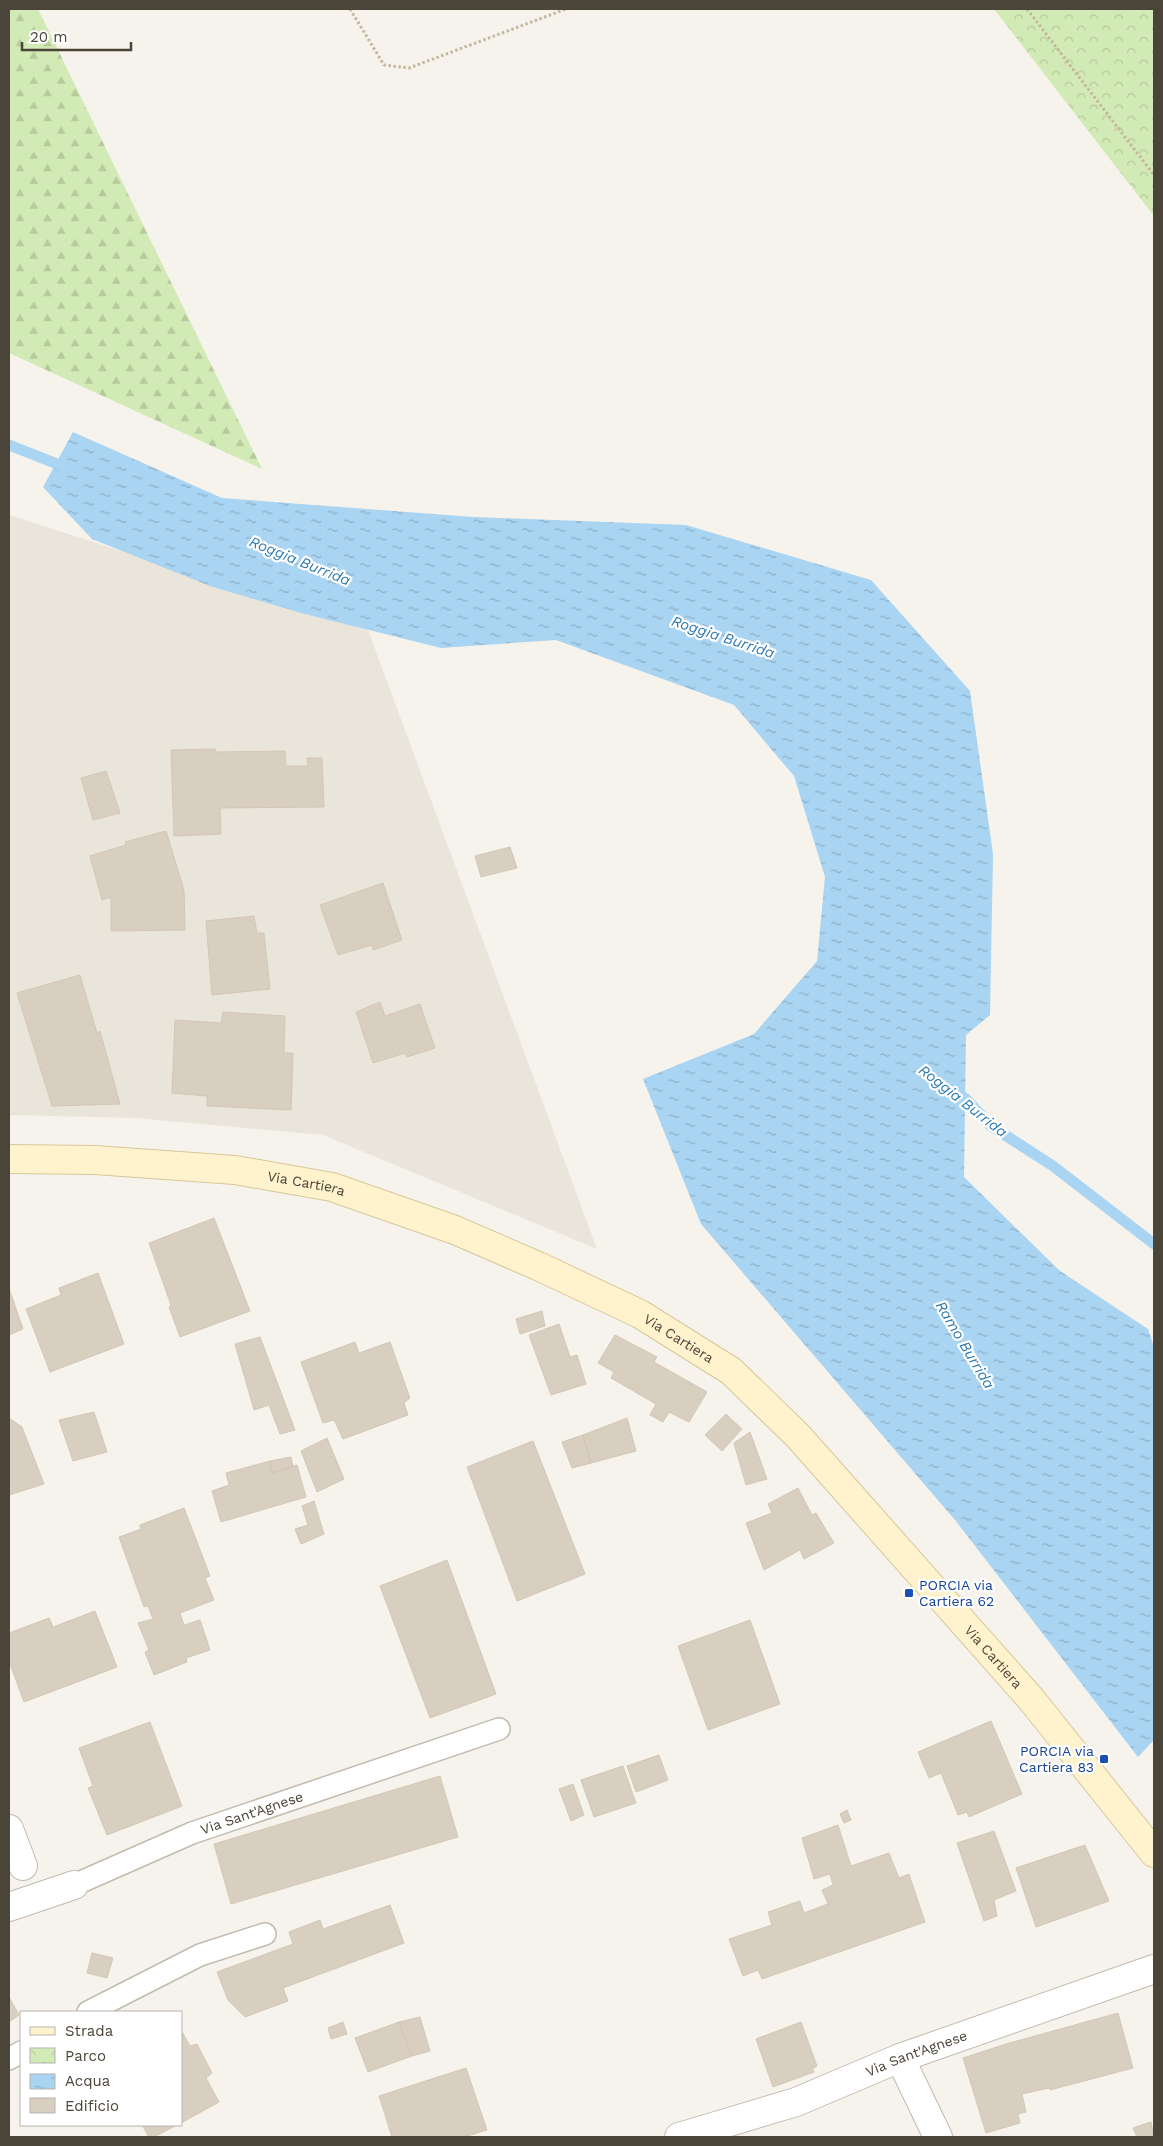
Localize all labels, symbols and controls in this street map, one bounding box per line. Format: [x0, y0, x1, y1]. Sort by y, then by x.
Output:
scale bar [22, 20, 131, 52]
text: 20 m [30, 28, 68, 46]
water label: Roggia Burrida [247, 533, 353, 589]
water label: Roggia Burrida [669, 612, 777, 662]
water label: Roggia Burrida [915, 1061, 1011, 1141]
street label: Via Cartiera [266, 1168, 348, 1199]
water label: Ramo Burrida [932, 1298, 998, 1392]
street label: Via Cartiera [641, 1310, 717, 1366]
place label: PORCIA via Cartiera 62 [919, 1577, 994, 1609]
marker: PORCIA via Cartiera 62 [903, 1587, 915, 1599]
street label: Via Cartiera [961, 1622, 1026, 1692]
place label: PORCIA via Cartiera 83 [1019, 1743, 1094, 1775]
marker: PORCIA via Cartiera 83 [1098, 1753, 1110, 1765]
street label: Via Sant'Agnese [198, 1788, 305, 1838]
legend [20, 2011, 182, 2126]
text: Strada [65, 2022, 114, 2040]
street label: Via Sant'Agnese [863, 2027, 969, 2080]
text: Parco [65, 2047, 106, 2065]
text: Acqua [65, 2072, 111, 2090]
text: Edificio [65, 2097, 119, 2115]

